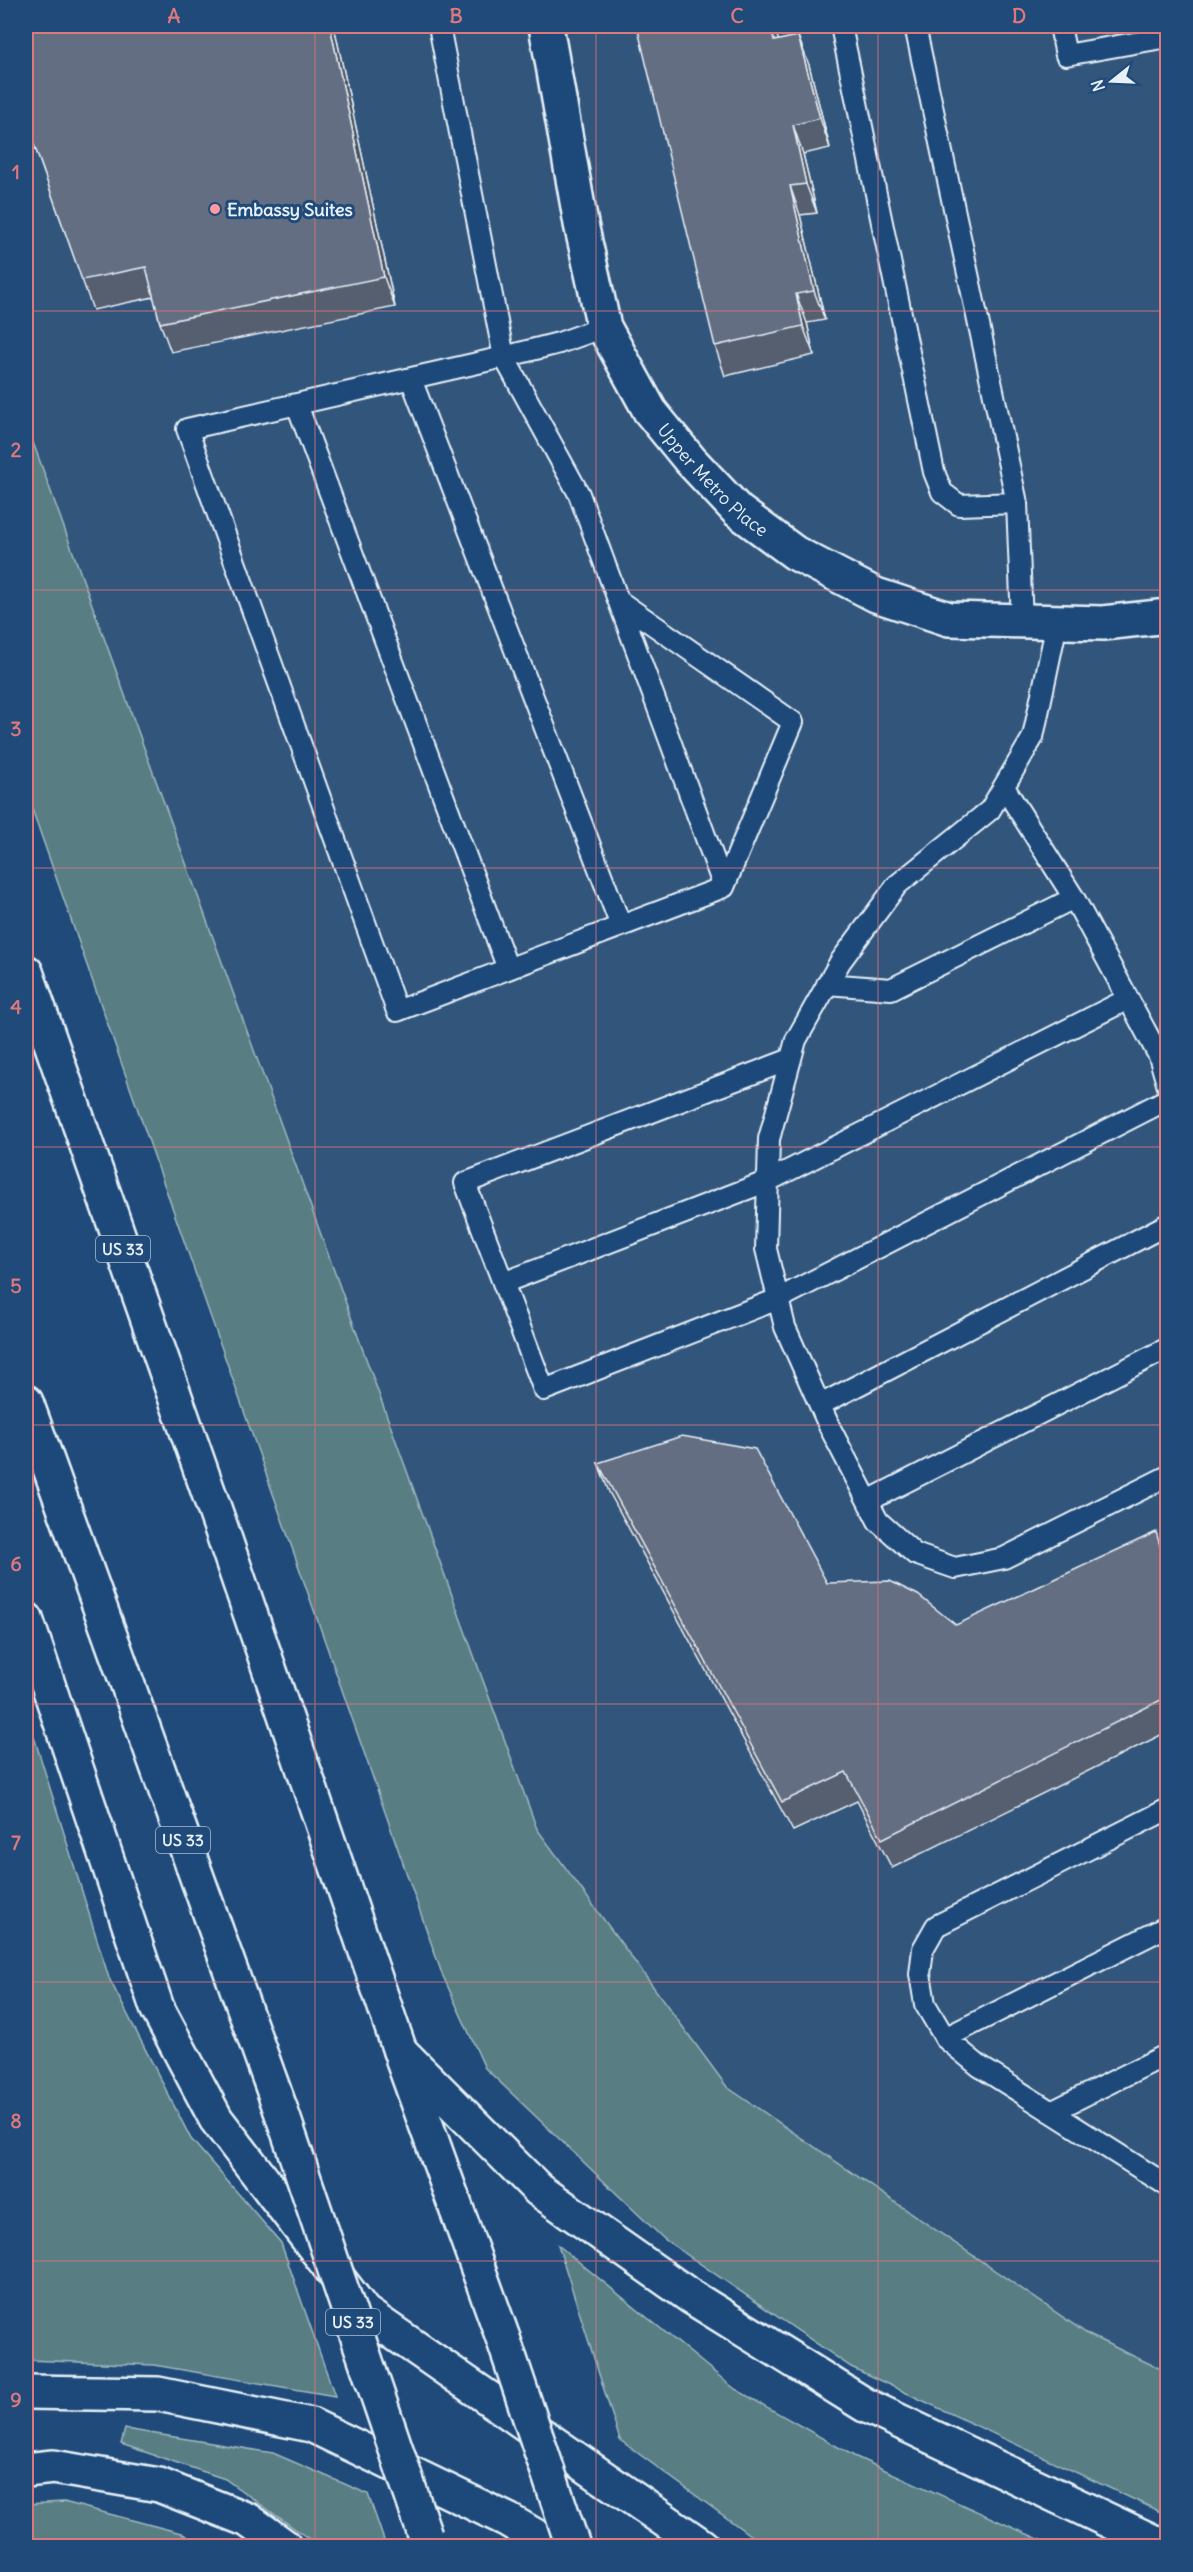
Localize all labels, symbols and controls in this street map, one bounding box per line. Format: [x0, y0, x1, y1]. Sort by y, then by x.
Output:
text: A [168, 3, 181, 28]
text: B [449, 3, 463, 28]
text: C [730, 3, 744, 28]
text: D [1012, 3, 1026, 28]
north arrow [1082, 51, 1142, 111]
text: N [1087, 77, 1109, 94]
text: 1 [12, 159, 20, 184]
place label: Embassy Suites [227, 198, 353, 221]
marker: Embassy Suites [208, 202, 222, 216]
street label: Upper Metro Place [653, 418, 773, 541]
text: 2 [11, 437, 22, 462]
text: 3 [10, 716, 22, 741]
text: 4 [10, 994, 22, 1019]
road number: US 33 [96, 1236, 150, 1262]
text: 5 [10, 1273, 22, 1298]
text: 6 [10, 1551, 22, 1576]
road number: US 33 [156, 1827, 210, 1853]
text: 7 [11, 1830, 21, 1855]
text: 8 [10, 2108, 22, 2133]
road number: US 33 [326, 2309, 380, 2335]
text: 9 [10, 2387, 22, 2412]

